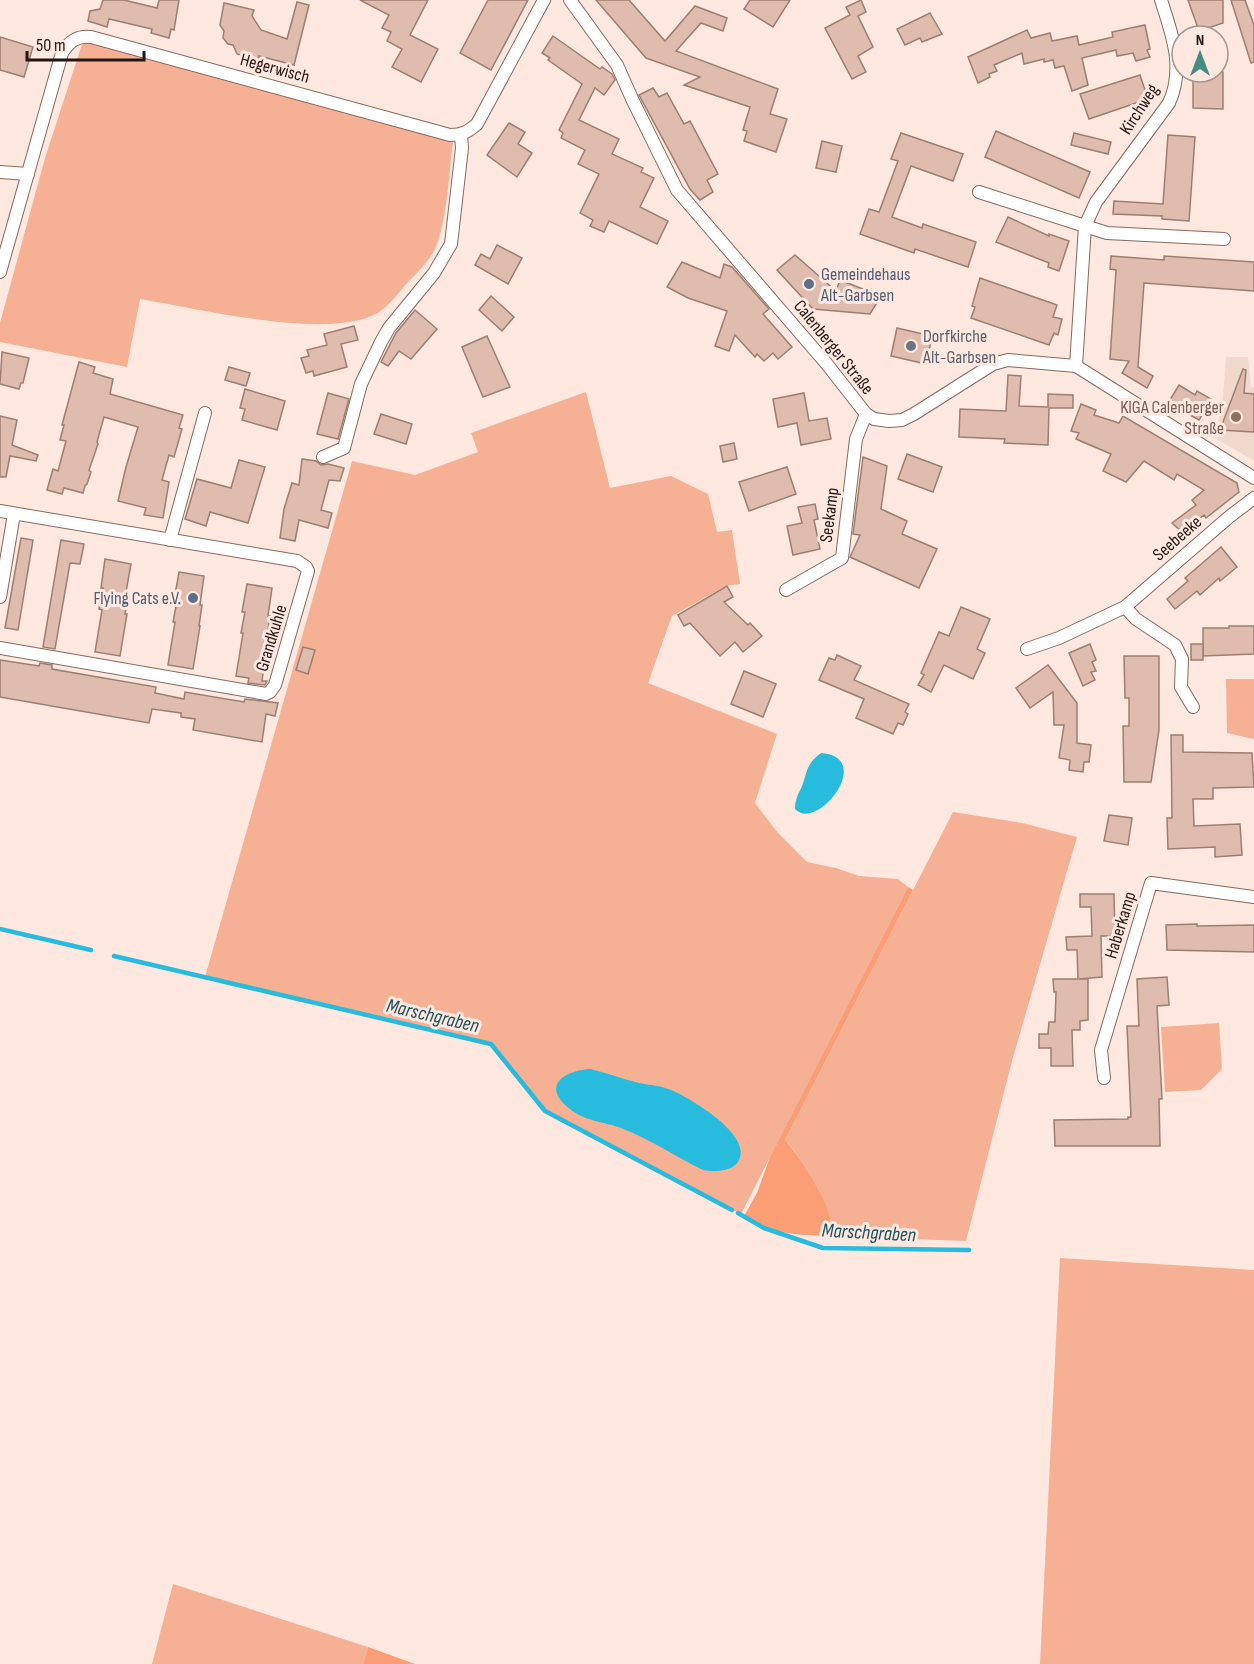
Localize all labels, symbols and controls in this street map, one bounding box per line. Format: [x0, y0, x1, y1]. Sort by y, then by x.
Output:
scale bar [27, 24, 144, 62]
north arrow [1170, 24, 1230, 84]
text: N [1196, 31, 1204, 50]
text: 50 m [36, 35, 66, 56]
street label: Hegerwisch [238, 49, 312, 88]
street label: Kirchweg [1115, 80, 1163, 138]
place label: Gemeindehaus Alt-Garbsen [820, 264, 910, 306]
marker: Gemeindehaus Alt-Garbsen [802, 277, 816, 291]
street label: Calenberger Straße [789, 296, 878, 399]
place label: Dorfkirche Alt-Garbsen [922, 326, 996, 368]
marker: Dorfkirche Alt-Garbsen [904, 339, 918, 353]
place label: KIGA Calenberger Straße [1120, 397, 1224, 439]
marker: KIGA Calenberger Straße [1229, 410, 1243, 424]
street label: Seekamp [816, 486, 843, 544]
street label: Seebeeke [1149, 511, 1206, 565]
place label: Flying Cats e.V. [93, 588, 181, 609]
marker: Flying Cats e.V. [186, 591, 200, 605]
street label: Grandkuhle [251, 602, 292, 674]
street label: Haberkamp [1100, 889, 1141, 961]
water label: Marschgraben [384, 994, 481, 1038]
water label: Marschgraben [821, 1219, 917, 1247]

